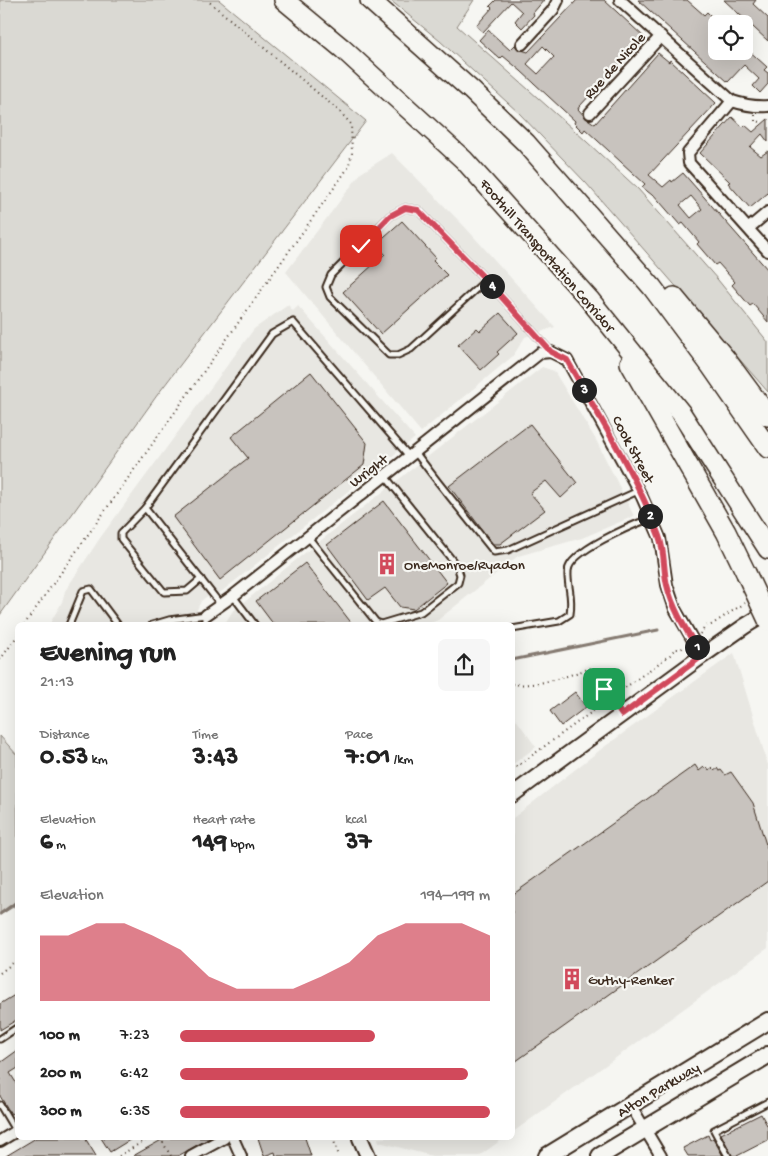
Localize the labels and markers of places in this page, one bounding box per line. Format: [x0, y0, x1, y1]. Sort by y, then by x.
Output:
pin [340, 225, 382, 267]
pin: 4 [480, 274, 504, 298]
pin: 3 [572, 378, 596, 402]
pin: 2 [638, 504, 662, 528]
building icon: OneMonroe/Ryadon [374, 551, 400, 577]
place label: OneMonroe/Ryadon [404, 557, 525, 575]
pin: 1 [684, 634, 710, 660]
pin [583, 668, 625, 710]
building icon: Guthy-Renker [559, 966, 585, 992]
place label: Guthy-Renker [588, 972, 675, 990]

